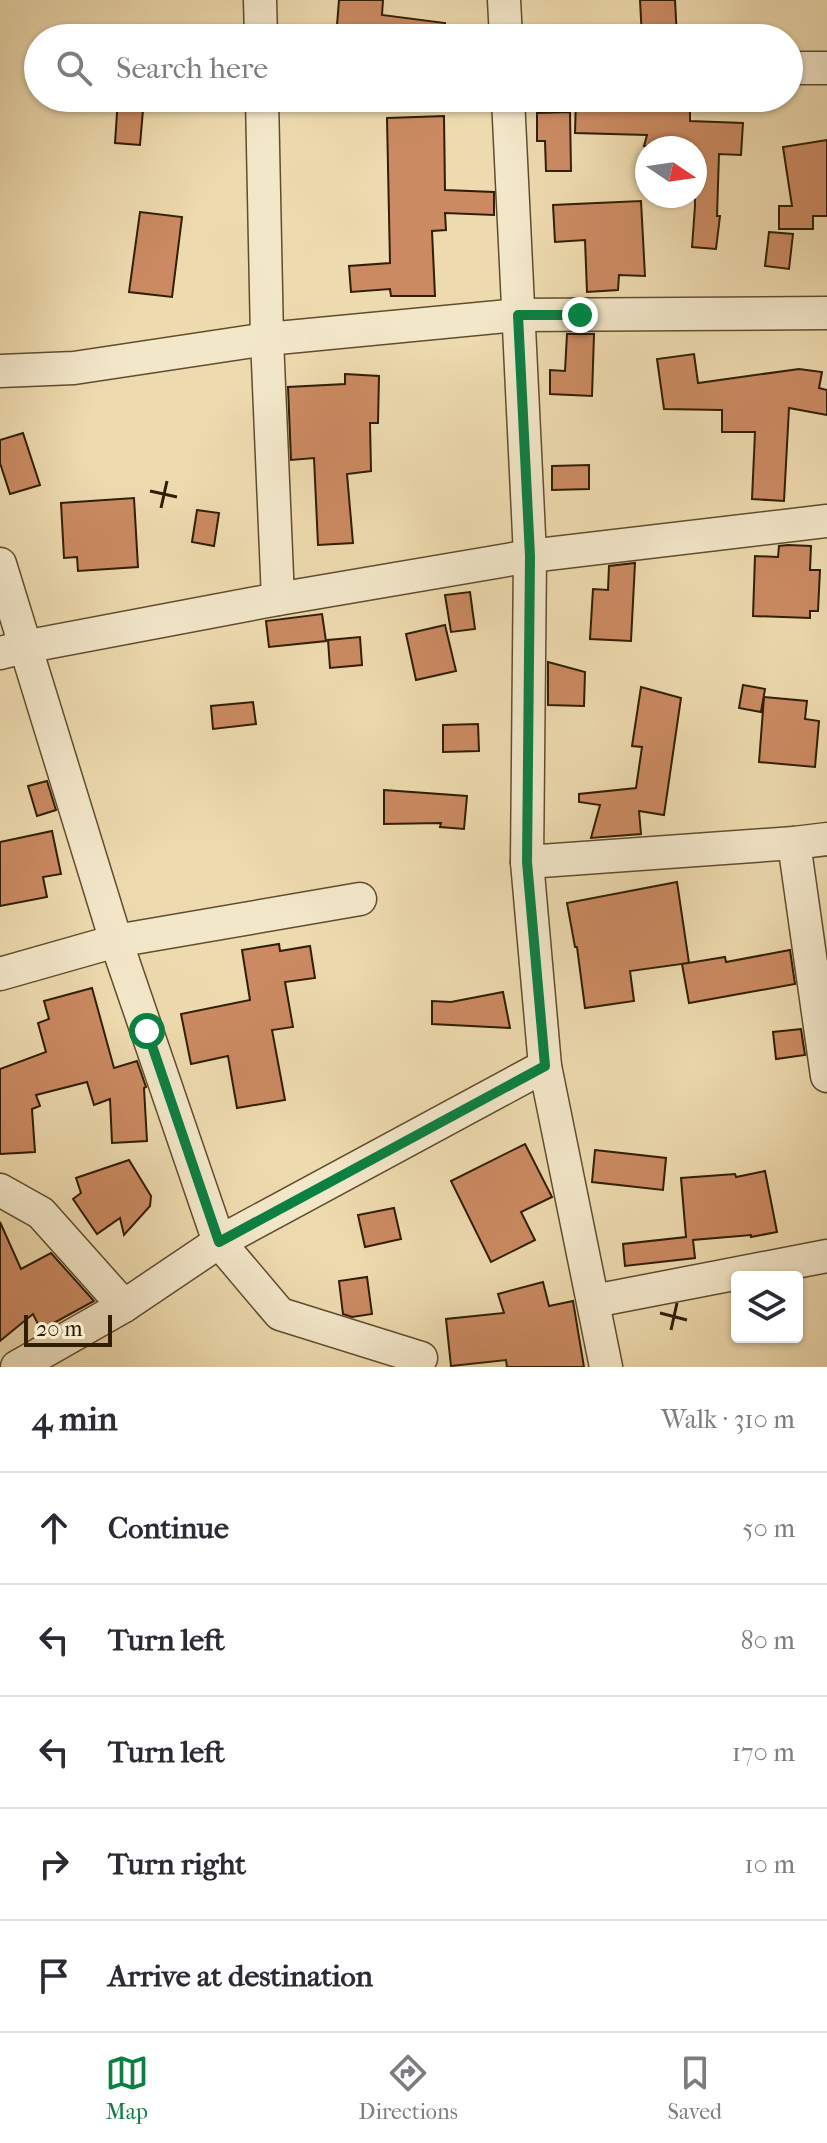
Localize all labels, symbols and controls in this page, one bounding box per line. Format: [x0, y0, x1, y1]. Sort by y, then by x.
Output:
search box [24, 24, 803, 112]
icon: search [52, 46, 96, 90]
text: Search here [116, 51, 268, 86]
north arrow [635, 136, 707, 208]
route end [562, 297, 598, 333]
route start [129, 1013, 165, 1049]
map controls [731, 1271, 803, 1343]
button: layers [731, 1271, 803, 1343]
scale bar [24, 1311, 112, 1347]
text: 20 m [36, 1316, 82, 1342]
text: 4 min [32, 1399, 117, 1439]
text: Walk · 310 m [661, 1404, 795, 1435]
icon: ahead [32, 1506, 76, 1550]
text: Continue [108, 1511, 229, 1546]
text: 50 m [742, 1513, 795, 1544]
icon: left [32, 1618, 76, 1662]
text: Turn left [108, 1623, 225, 1658]
text: 80 m [740, 1625, 795, 1656]
icon: left [32, 1730, 76, 1774]
text: Turn left [108, 1735, 225, 1770]
text: 170 m [732, 1737, 795, 1768]
icon: right [32, 1842, 76, 1886]
text: Turn right [108, 1847, 246, 1882]
text: 10 m [744, 1849, 795, 1880]
icon: arrive [32, 1954, 76, 1998]
text: Arrive at destination [108, 1959, 373, 1994]
tab: Map [105, 2051, 149, 2125]
tab: Directions [359, 2051, 458, 2125]
tab: Saved [668, 2051, 722, 2125]

